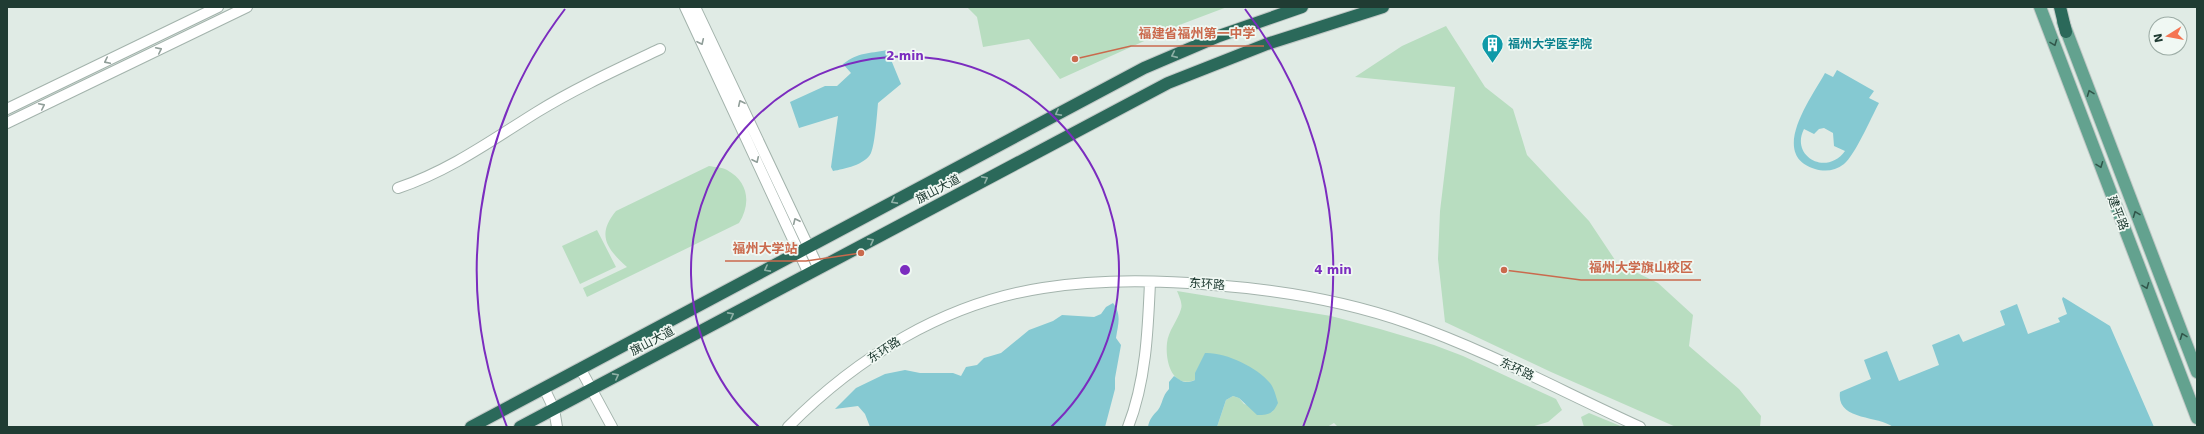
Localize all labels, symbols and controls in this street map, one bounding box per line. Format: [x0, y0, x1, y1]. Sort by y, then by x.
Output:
north arrow [2148, 16, 2188, 56]
callout: 福建省福州第一中学 [1131, 21, 1264, 46]
text: 福建省福州第一中学 [1138, 26, 1256, 41]
building icon: 福州大学医学院 [1479, 31, 1505, 64]
text: N [2151, 32, 2166, 44]
place label: 福州大学医学院 [1508, 37, 1592, 51]
one-way arrow [696, 38, 704, 46]
one-way arrow [2049, 40, 2057, 47]
one-way arrow [155, 47, 163, 55]
text: 2 min [886, 49, 924, 63]
one-way arrow [1171, 50, 1178, 58]
one-way arrow [104, 56, 112, 64]
one-way arrow [2086, 90, 2094, 97]
one-way arrow [737, 100, 745, 107]
one-way arrow [38, 103, 45, 111]
one-way arrow [1055, 108, 1062, 116]
one-way arrow [751, 156, 759, 163]
one-way arrow [2095, 161, 2103, 168]
street label: 旗山大道 [914, 172, 962, 206]
one-way arrow [981, 177, 988, 184]
street label: 建平路 [2105, 194, 2131, 232]
one-way arrow [891, 197, 898, 204]
one-way arrow [2133, 211, 2141, 218]
one-way arrow [793, 218, 801, 225]
callout: 福州大学站 [725, 236, 806, 261]
one-way arrow [867, 238, 874, 245]
text: 福州大学站 [732, 241, 798, 256]
callout: 福州大学旗山校区 [1581, 255, 1701, 280]
text: 福州大学旗山校区 [1589, 260, 1693, 275]
centre of rings [898, 263, 912, 277]
text: 4 min [1314, 263, 1352, 277]
one-way arrow [764, 264, 771, 272]
street label: 东环路 [1189, 276, 1225, 292]
one-way arrow [2142, 283, 2150, 290]
one-way arrow [727, 312, 734, 320]
street label: 旗山大道 [628, 324, 676, 358]
one-way arrow [2180, 332, 2188, 340]
street label: 东环路 [865, 334, 903, 366]
street label: 东环路 [1498, 355, 1536, 383]
one-way arrow [612, 373, 620, 381]

